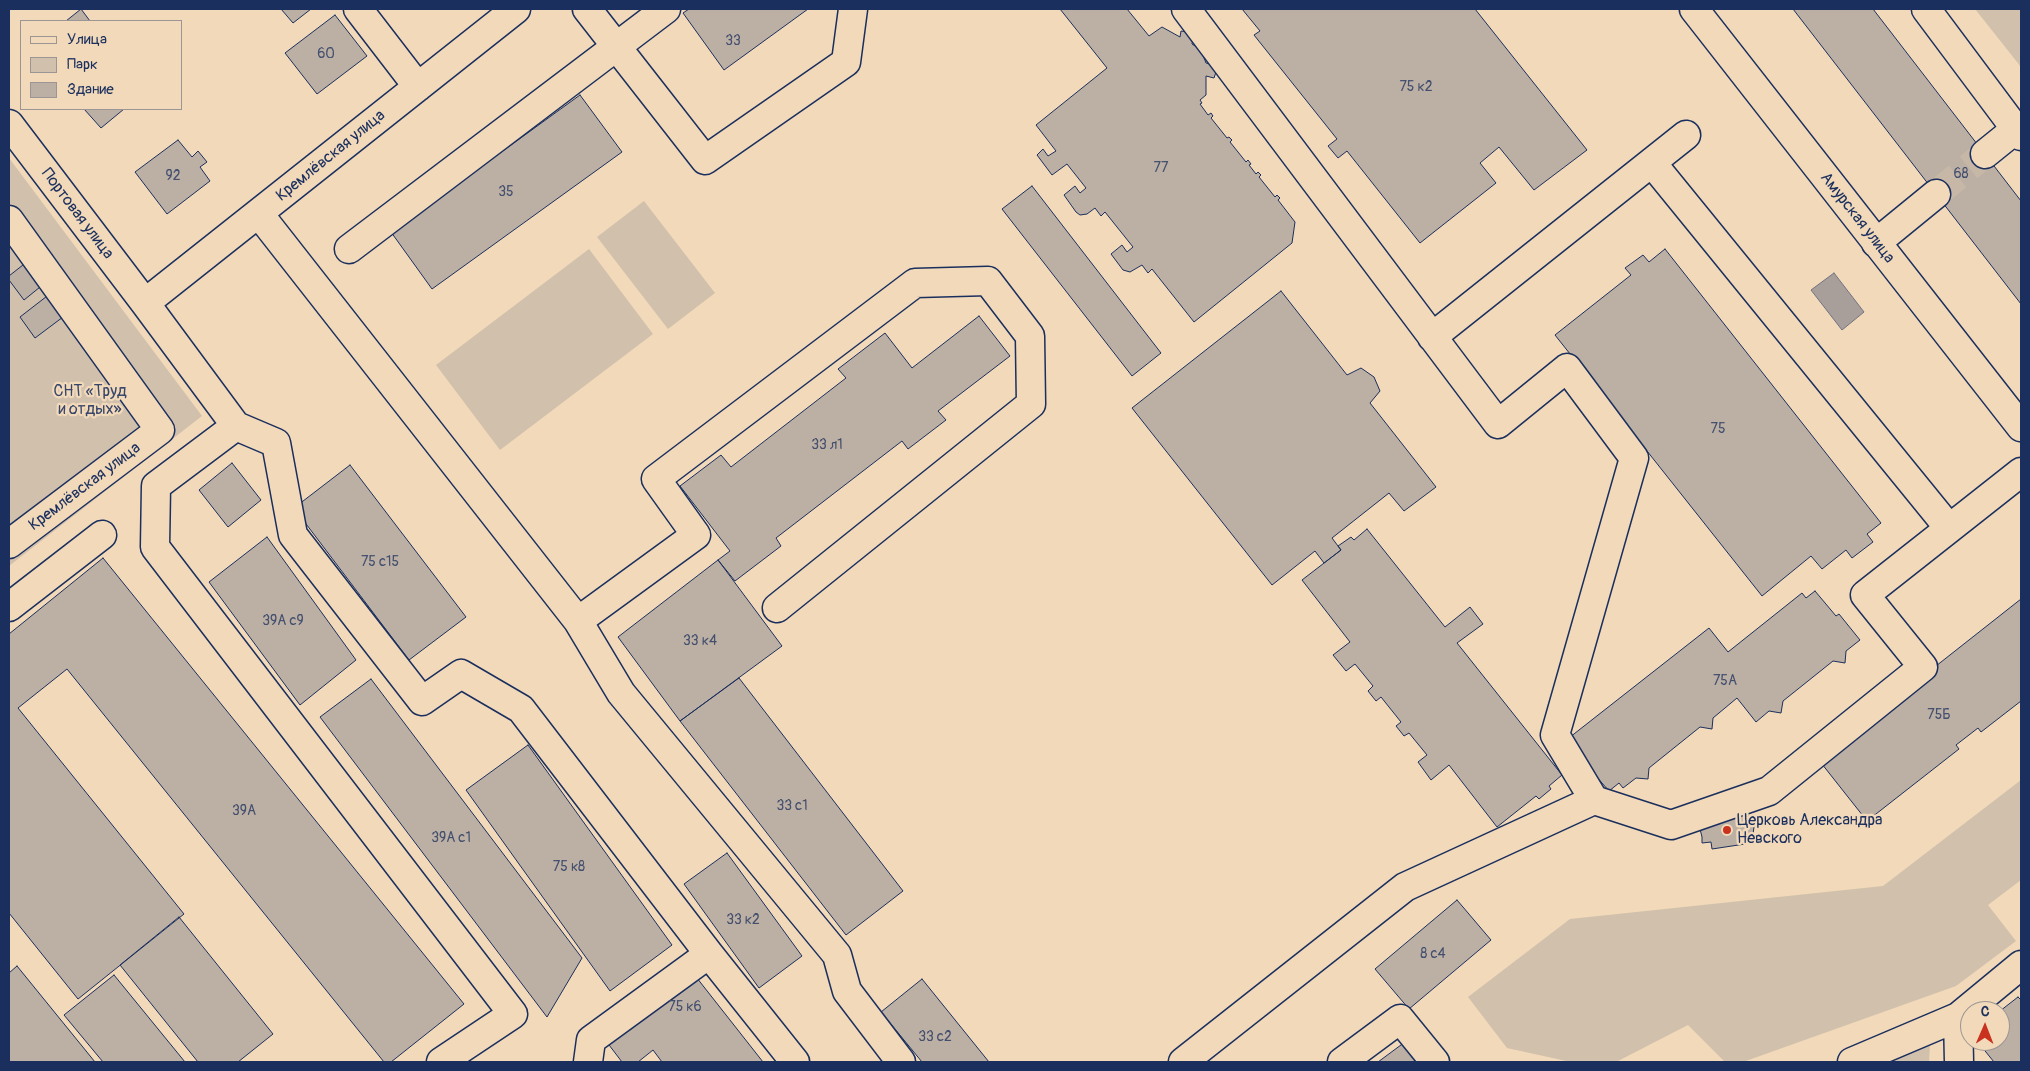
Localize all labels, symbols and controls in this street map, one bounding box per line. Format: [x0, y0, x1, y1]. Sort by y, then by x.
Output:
legend [20, 20, 182, 110]
text: Улица [67, 30, 107, 49]
house number: 33 [725, 33, 741, 49]
house number: 60 [317, 46, 335, 62]
text: Парк [67, 55, 98, 74]
house number: 75 к2 [1399, 79, 1433, 95]
text: Здание [67, 80, 114, 99]
street label: Кремлёвская улица [273, 106, 389, 206]
house number: 77 [1154, 160, 1168, 176]
street label: Портовая улица [37, 165, 117, 263]
house number: 68 [1953, 166, 1969, 182]
house number: 92 [165, 168, 181, 184]
street label: Амурская улица [1816, 169, 1898, 267]
house number: 35 [498, 184, 514, 200]
park label: СНТ «Труд и отдых» [53, 382, 127, 420]
house number: 75 [1711, 421, 1725, 437]
house number: 33 л1 [811, 437, 843, 453]
street label: Кремлёвская улица [25, 439, 145, 535]
house number: 75 с15 [361, 554, 399, 570]
house number: 39А с9 [262, 613, 304, 629]
house number: 33 к4 [683, 633, 717, 649]
house number: 75А [1713, 673, 1737, 689]
house number: 75Б [1927, 707, 1951, 723]
house number: 33 с1 [776, 798, 808, 814]
house number: 39А [232, 803, 256, 819]
place label: Церковь Александра Невского [1737, 811, 1882, 849]
marker: Церковь Александра Невского [1721, 824, 1733, 836]
house number: 39А с1 [431, 830, 471, 846]
house number: 75 к8 [553, 859, 585, 875]
house number: 33 к2 [726, 912, 760, 928]
house number: 8 с4 [1420, 946, 1446, 962]
house number: 75 к6 [668, 999, 702, 1015]
north arrow [1960, 1001, 2010, 1051]
text: С [1981, 1003, 1990, 1020]
house number: 33 с2 [918, 1029, 952, 1045]

